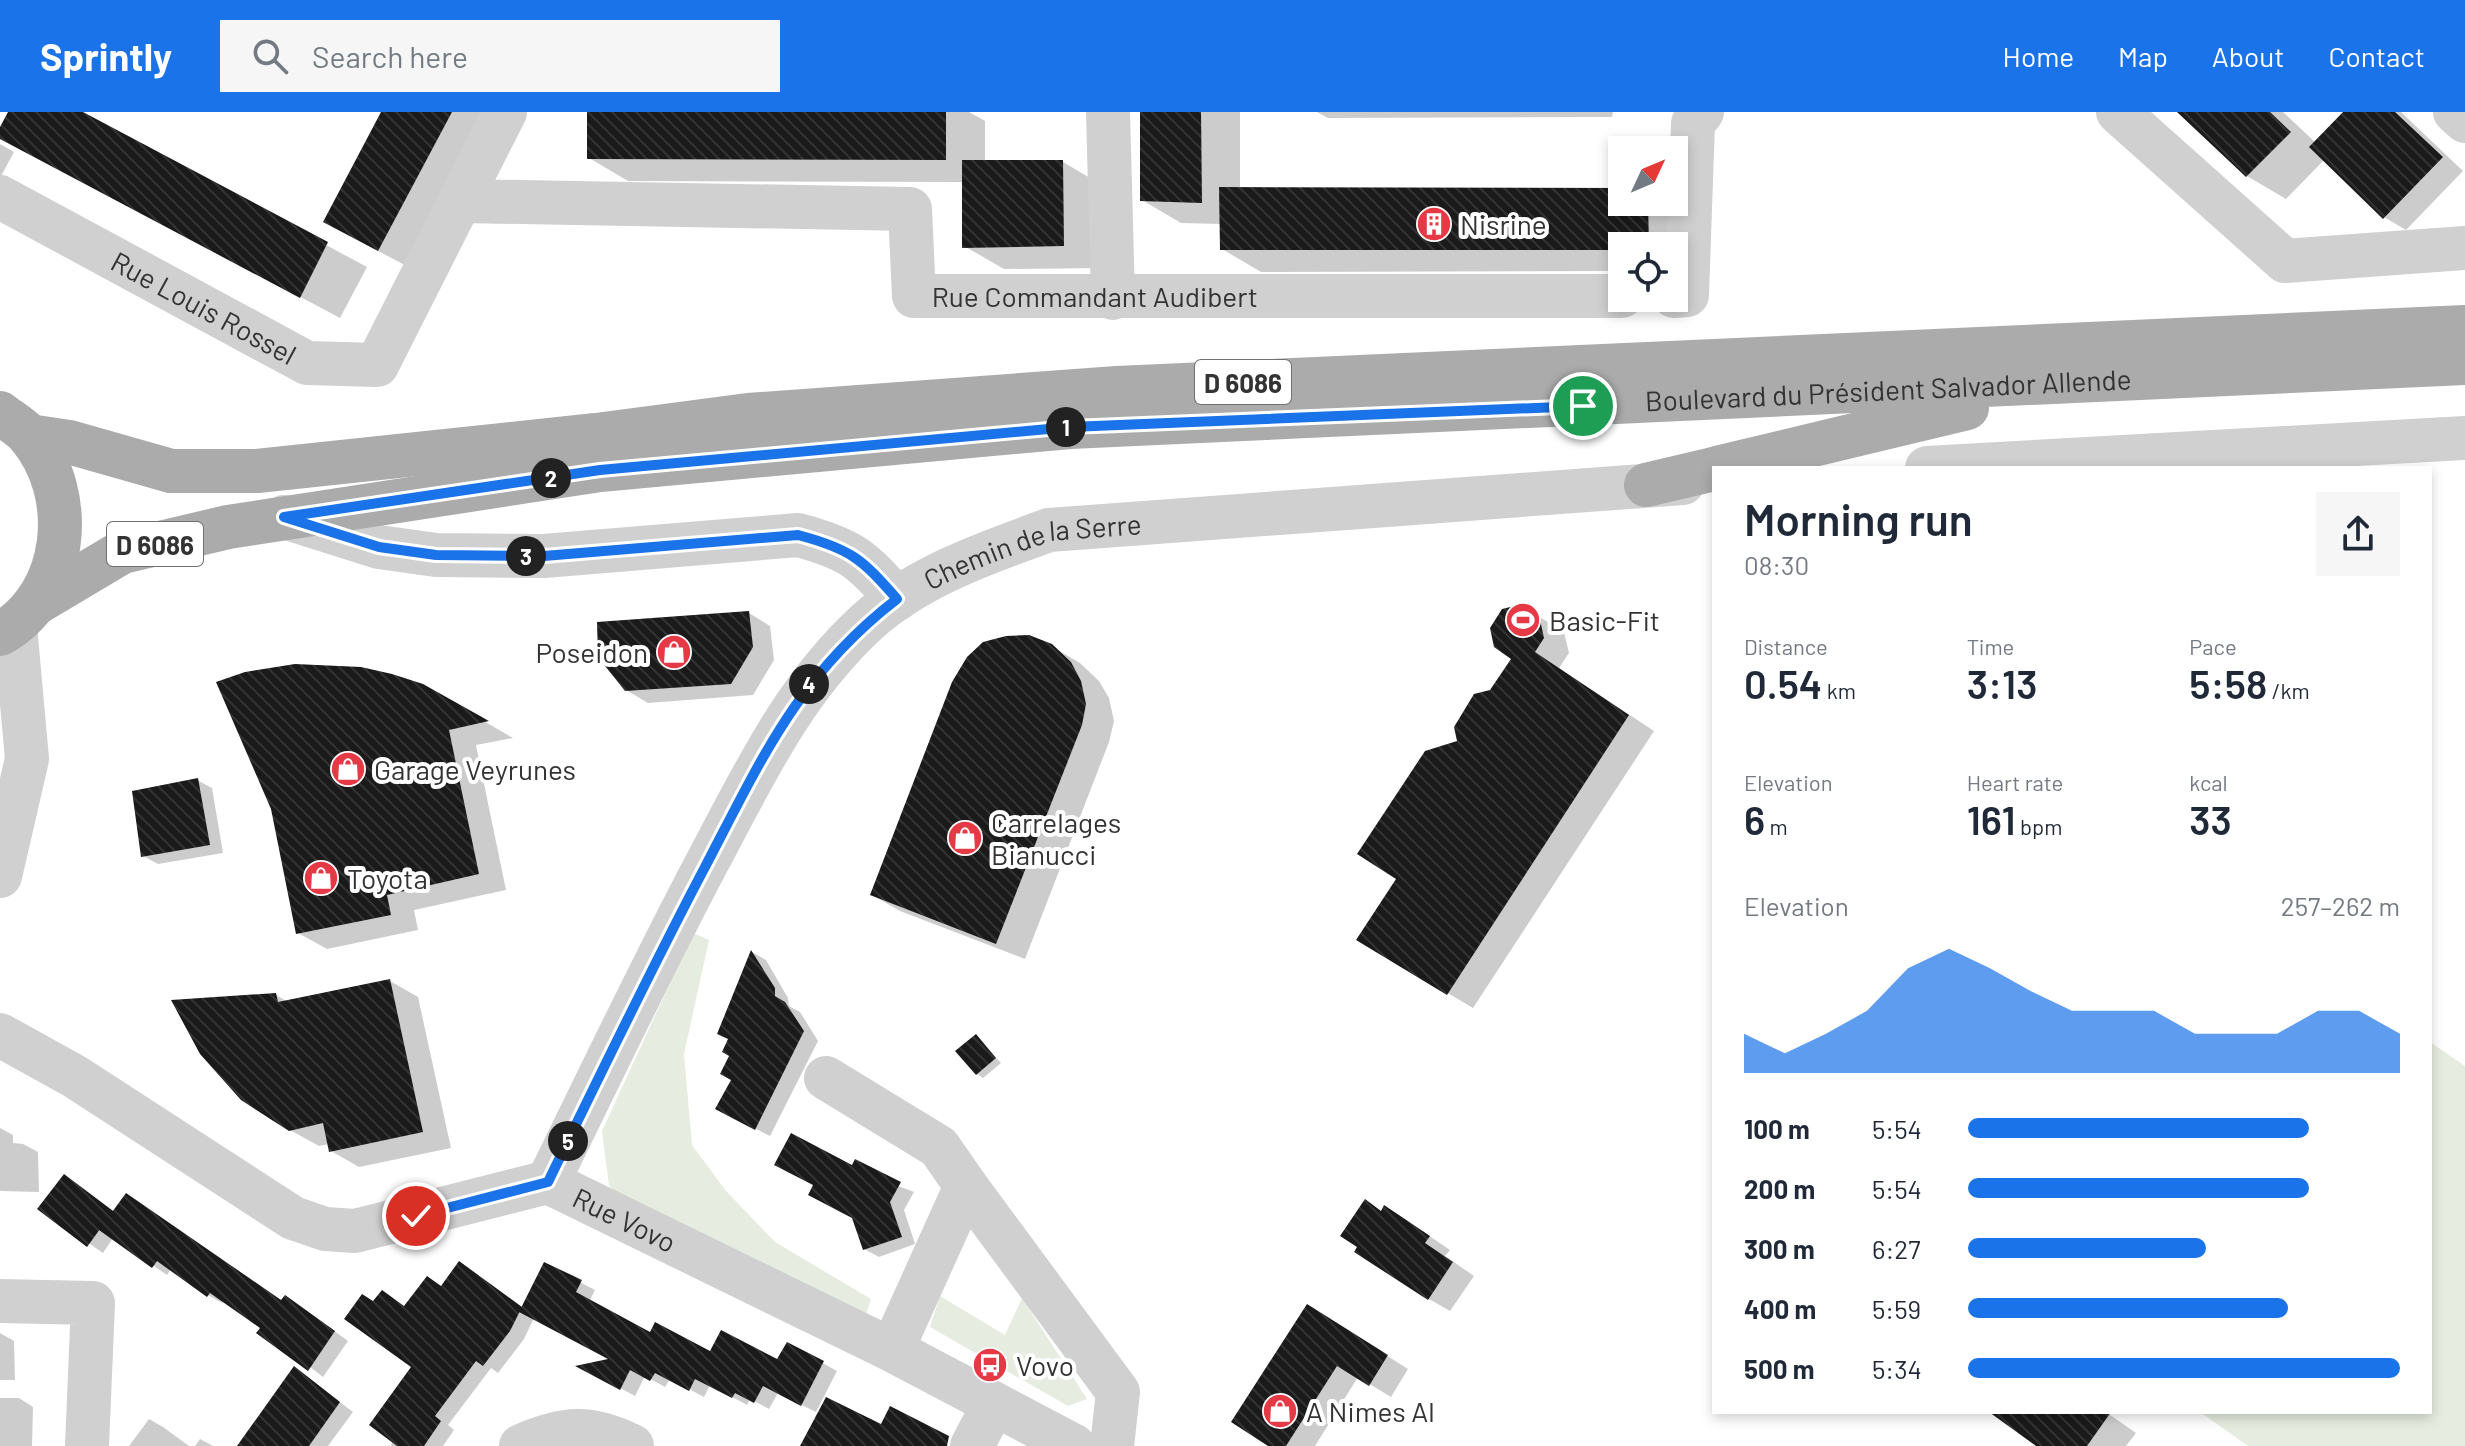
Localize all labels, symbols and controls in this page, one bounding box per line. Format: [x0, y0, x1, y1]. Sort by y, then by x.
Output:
search box [220, 20, 780, 92]
text: Sprintly [40, 33, 172, 79]
icon: search [248, 34, 292, 78]
text: Search here [312, 38, 468, 74]
text: Home [2003, 39, 2074, 73]
text: Map [2118, 39, 2168, 73]
text: About [2212, 39, 2284, 73]
text: Contact [2328, 39, 2425, 73]
north arrow [1608, 136, 1688, 216]
map controls [1608, 136, 1688, 312]
building icon: Nisrine [1415, 205, 1453, 243]
place label: Nisrine [1460, 207, 1547, 241]
button: locate [1608, 232, 1688, 312]
street label: Rue Louis Rossel [106, 244, 302, 371]
street label: Rue Commandant Audibert [932, 279, 1258, 313]
road number: D 6086 [1195, 360, 1291, 404]
street label: Boulevard du Président Salvador Allende [1644, 361, 2132, 418]
pin [1549, 372, 1617, 440]
icon: arrive [1561, 384, 1605, 428]
pin: 1 [1046, 407, 1086, 447]
text: 1 [1062, 414, 1070, 440]
pin: 2 [531, 458, 571, 498]
text: 2 [545, 465, 557, 491]
text: Morning run [1744, 492, 1973, 545]
button: share [2316, 492, 2400, 576]
street label: Chemin de la Serre [918, 506, 1143, 596]
road number: D 6086 [107, 522, 203, 566]
pin: 3 [506, 536, 546, 576]
text: 3 [520, 543, 532, 569]
text: 08:30 [1744, 549, 1809, 580]
sports icon: Basic-Fit [1504, 601, 1542, 639]
place label: Basic-Fit [1549, 603, 1660, 637]
shop icon: Poseidon [655, 633, 693, 671]
text: Distance [1744, 633, 1828, 659]
text: Time [1967, 633, 2014, 659]
text: Pace [2189, 633, 2237, 659]
place label: Poseidon [535, 635, 648, 669]
text: 0.54 [1744, 659, 1822, 707]
text: 3:13 [1967, 659, 2037, 707]
text: 5:58 [2189, 659, 2267, 707]
pin: 4 [789, 664, 829, 704]
text: 4 [802, 671, 816, 697]
text: km [1822, 677, 1856, 703]
text: /km [2267, 677, 2310, 703]
shop icon: Garage Veyrunes [329, 750, 367, 788]
place label: Garage Veyrunes [374, 752, 576, 786]
text: Elevation [1744, 769, 1833, 795]
text: Heart rate [1967, 769, 2063, 795]
text: kcal [2189, 769, 2228, 795]
text: 6 [1744, 795, 1765, 843]
text: 161 [1967, 795, 2016, 843]
text: 33 [2189, 795, 2232, 843]
place label: Carrelages Bianucci [991, 805, 1121, 871]
text: m [1765, 813, 1788, 839]
text: bpm [2016, 813, 2062, 839]
shop icon: Carrelages Bianucci [946, 819, 984, 857]
shop icon: Toyota [302, 859, 340, 897]
place label: Toyota [347, 861, 428, 895]
text: Elevation [1744, 890, 1849, 921]
text: 257–262 m [2281, 890, 2400, 921]
text: 100 m [1744, 1113, 1810, 1144]
text: 5:54 [1872, 1113, 1922, 1144]
pin: 5 [548, 1121, 588, 1161]
text: 5 [562, 1128, 574, 1154]
text: 200 m [1744, 1173, 1815, 1204]
text: 5:54 [1872, 1173, 1922, 1204]
street label: Rue Vovo [568, 1180, 682, 1259]
pin [382, 1182, 450, 1250]
icon: check [394, 1194, 438, 1238]
text: 300 m [1744, 1233, 1815, 1264]
text: 6:27 [1872, 1233, 1920, 1264]
text: 400 m [1744, 1293, 1816, 1324]
text: 5:59 [1872, 1293, 1921, 1324]
bus stop icon: Vovo [971, 1346, 1009, 1384]
place label: Vovo [1016, 1348, 1074, 1382]
text: 500 m [1744, 1353, 1815, 1384]
text: 5:34 [1872, 1353, 1922, 1384]
shop icon: A Nimes Al [1261, 1392, 1299, 1430]
place label: A Nimes Al [1306, 1394, 1435, 1428]

